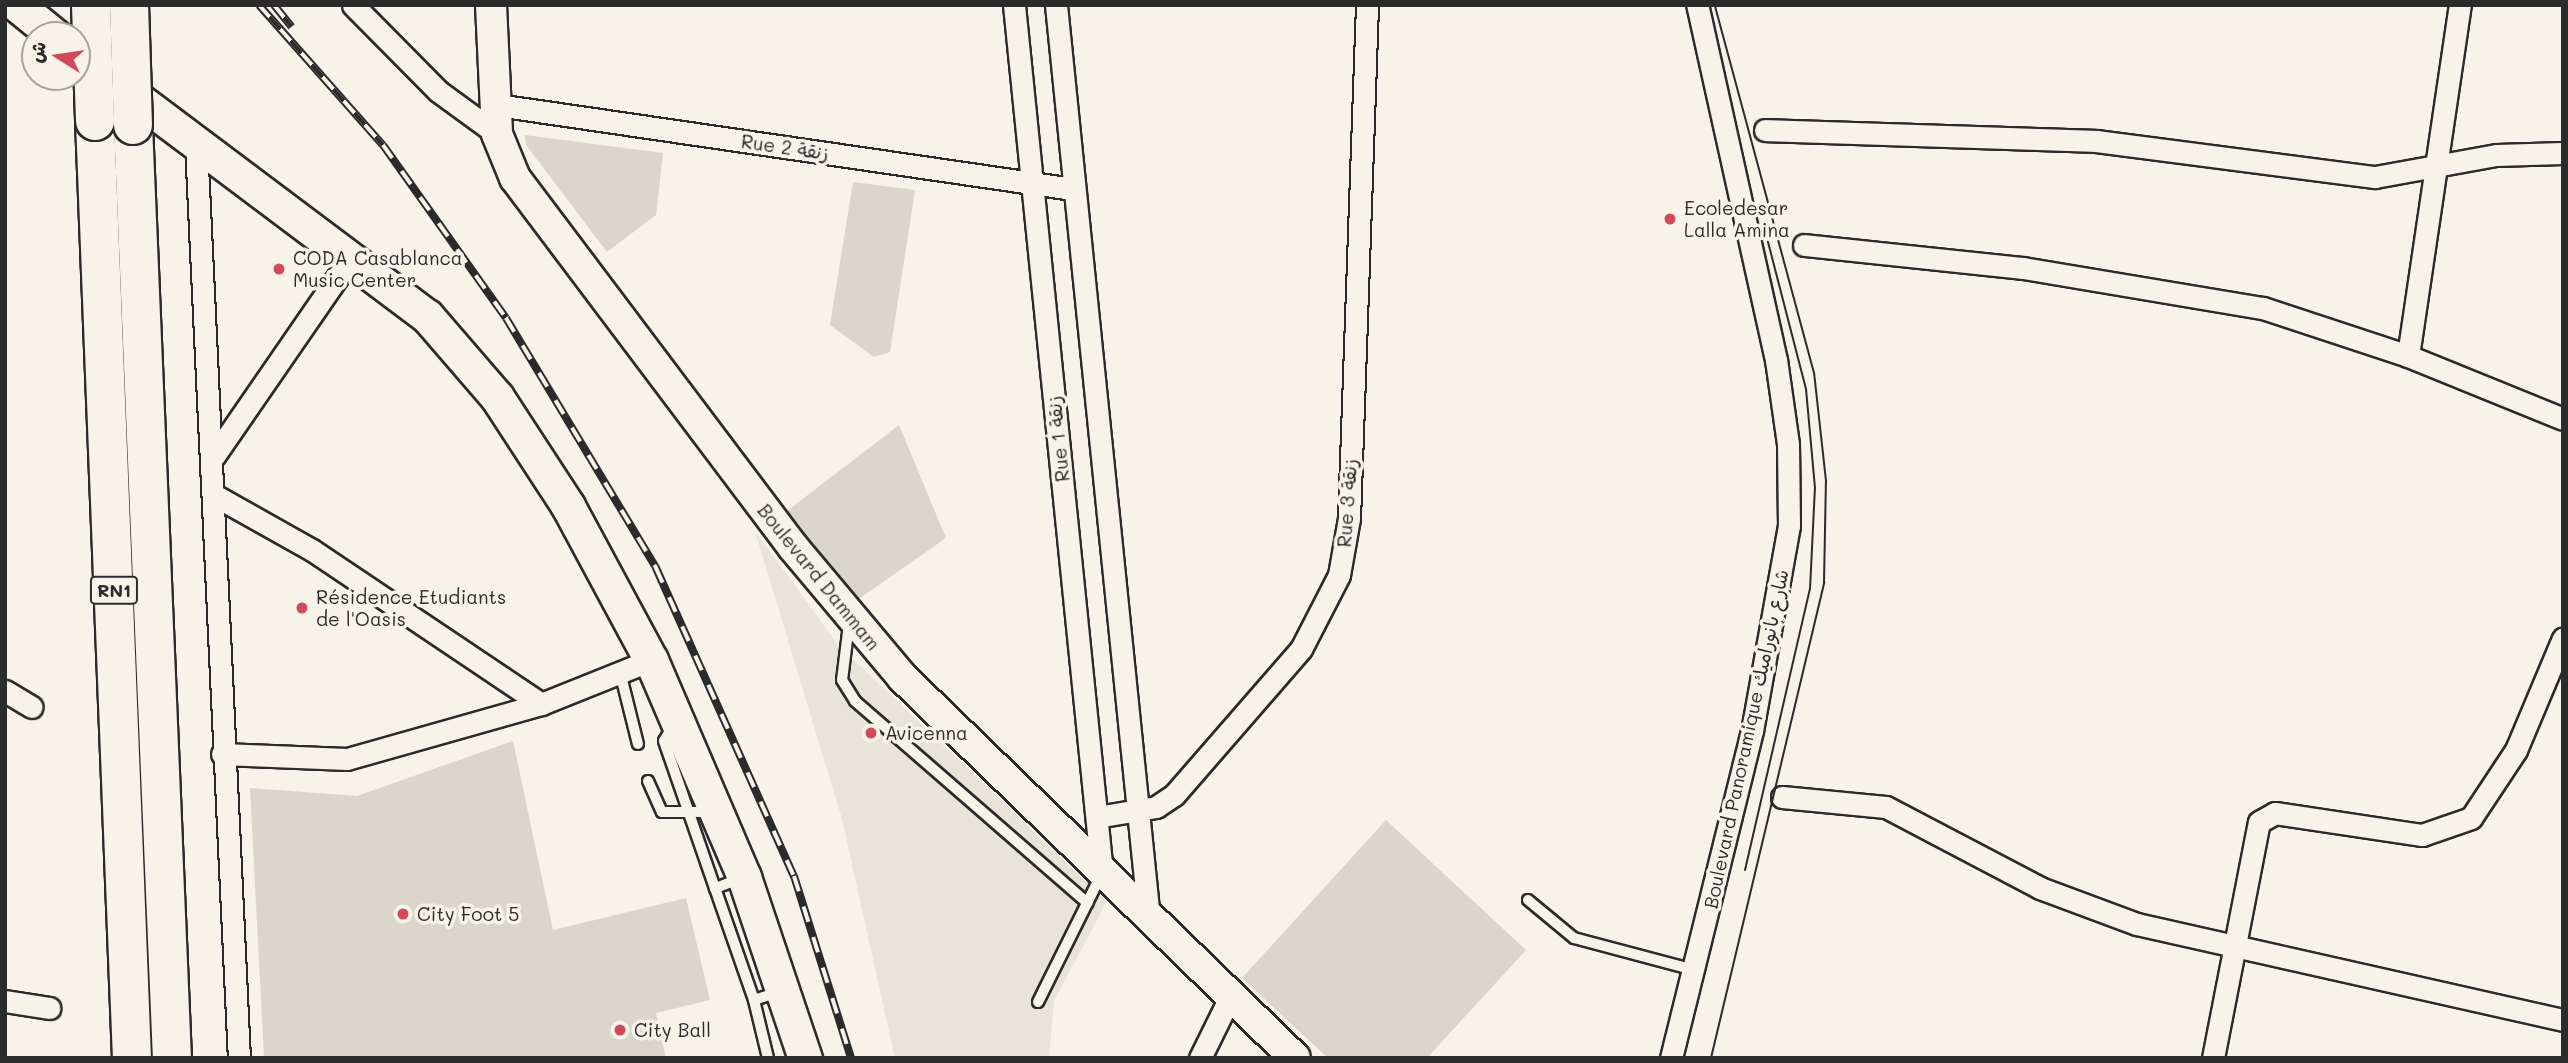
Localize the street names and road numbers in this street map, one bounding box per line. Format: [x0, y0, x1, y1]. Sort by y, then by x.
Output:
street label: Rue 2 زنقة [740, 130, 830, 164]
street label: Rue 1 زنقة [1042, 395, 1074, 483]
street label: Rue 3 زنقة [1333, 458, 1361, 548]
street label: Boulevard Dammam [753, 499, 885, 655]
street label: Boulevard Panoramique شارع بانوراميك [1699, 567, 1793, 911]
road number: RN1 [90, 576, 138, 604]

